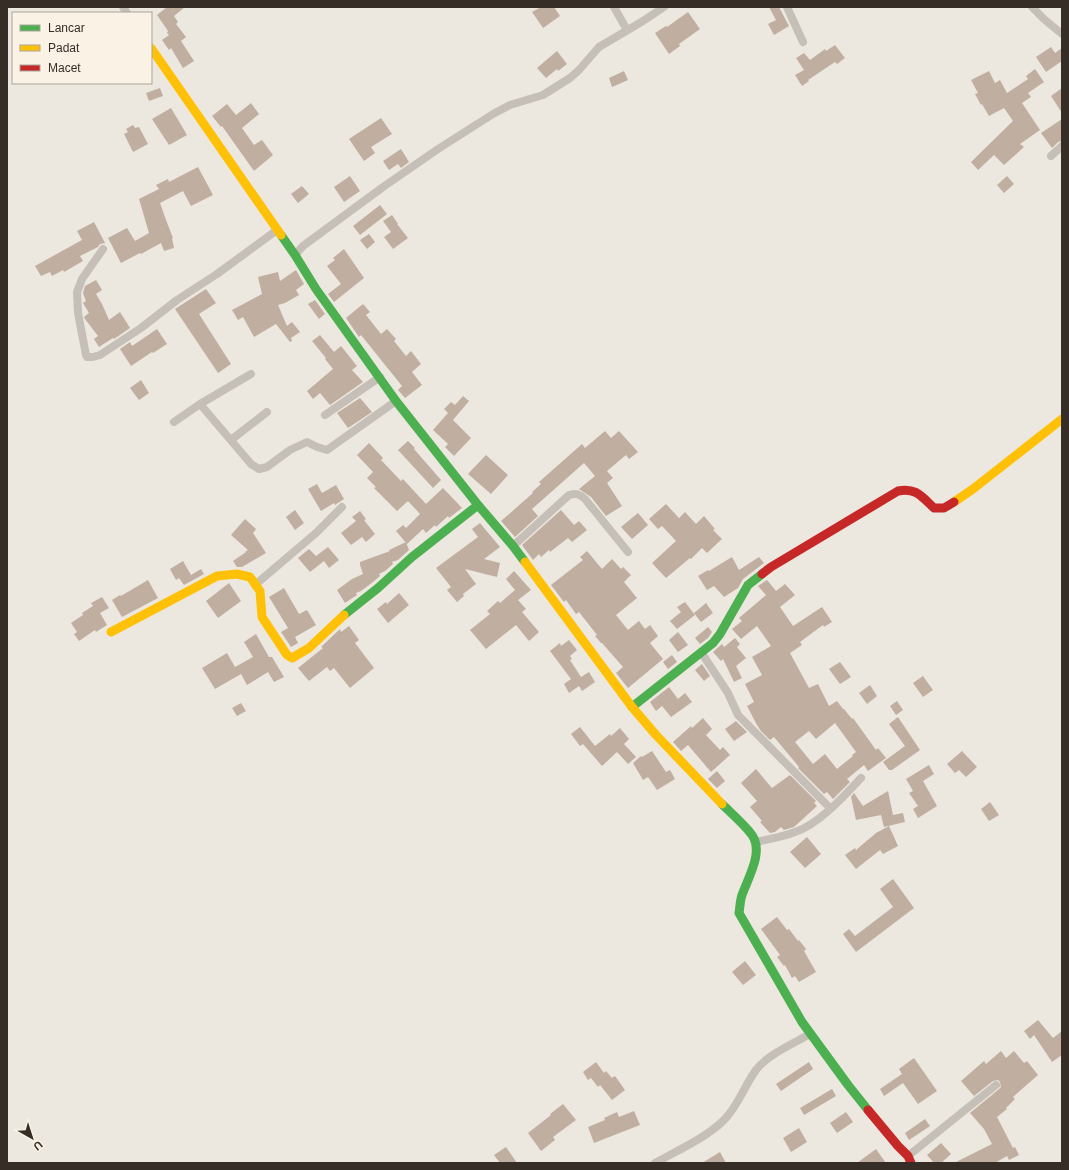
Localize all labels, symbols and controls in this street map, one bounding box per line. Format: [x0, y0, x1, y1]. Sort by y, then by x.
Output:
legend [12, 12, 152, 84]
text: Lancar [48, 21, 85, 35]
text: Padat [48, 41, 80, 55]
text: Macet [48, 61, 81, 75]
north arrow [12, 1118, 52, 1158]
text: U [31, 1139, 45, 1153]

